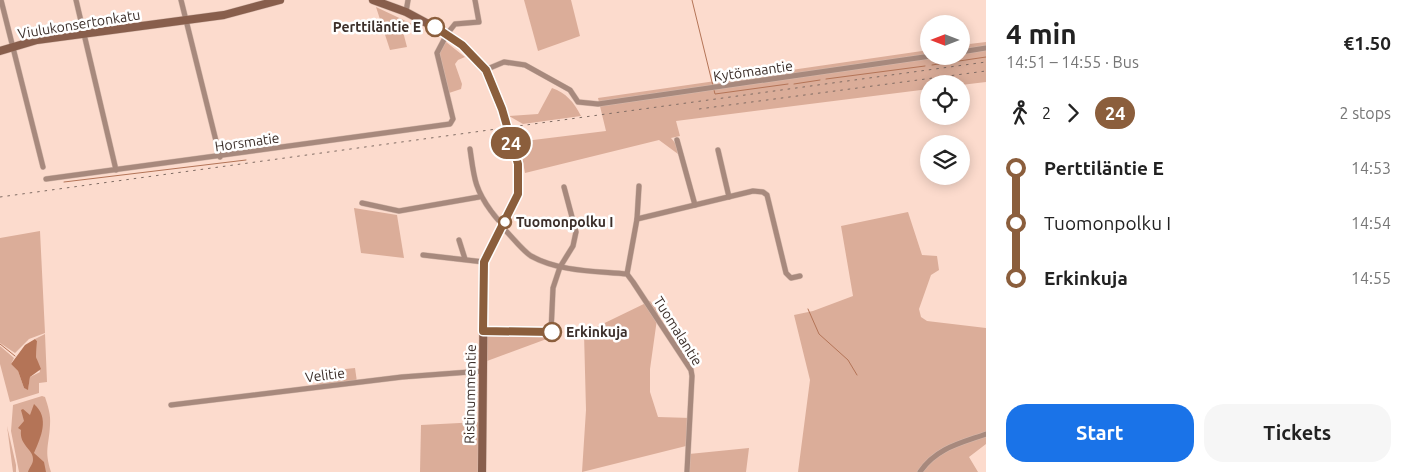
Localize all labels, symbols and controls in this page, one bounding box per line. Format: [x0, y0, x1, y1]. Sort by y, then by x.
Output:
street label: Viulukonsertonkatu [17, 6, 141, 42]
north arrow [920, 15, 970, 65]
map controls [920, 15, 970, 185]
marker: Perttiläntie E [425, 17, 445, 37]
text: 4 min [1006, 18, 1077, 49]
place label: Perttiläntie E [333, 19, 421, 35]
text: €1.50 [1343, 32, 1391, 54]
text: 14:51 – 14:55 · Bus [1006, 53, 1139, 71]
street label: Kytömaantie [712, 58, 794, 84]
button: locate [920, 75, 970, 125]
icon: walk [1006, 99, 1034, 127]
icon: forward [1059, 99, 1087, 127]
text: 24 [1105, 103, 1125, 123]
text: 2 [1042, 104, 1051, 122]
text: 2 stops [1339, 104, 1391, 122]
line badge: 24 [488, 127, 534, 159]
street label: Horsmatie [214, 130, 280, 154]
text: 24 [501, 133, 521, 153]
button: layers [920, 135, 970, 185]
text: Perttiläntie E [1044, 157, 1164, 179]
text: 14:53 [1351, 159, 1391, 177]
text: Tuomonpolku I [1044, 212, 1171, 234]
place label: Tuomonpolku I [516, 214, 613, 230]
text: 14:54 [1351, 214, 1391, 232]
marker: Tuomonpolku I [498, 215, 512, 229]
text: Erkinkuja [1044, 267, 1128, 289]
text: 14:55 [1351, 269, 1391, 287]
street label: Tuomalantie [650, 294, 706, 368]
marker: Erkinkuja [542, 322, 562, 342]
place label: Erkinkuja [566, 324, 628, 340]
street label: Ristinummentie [461, 344, 479, 444]
street label: Velitie [304, 365, 346, 385]
button: Start [1006, 404, 1194, 462]
button: Tickets [1204, 404, 1391, 462]

